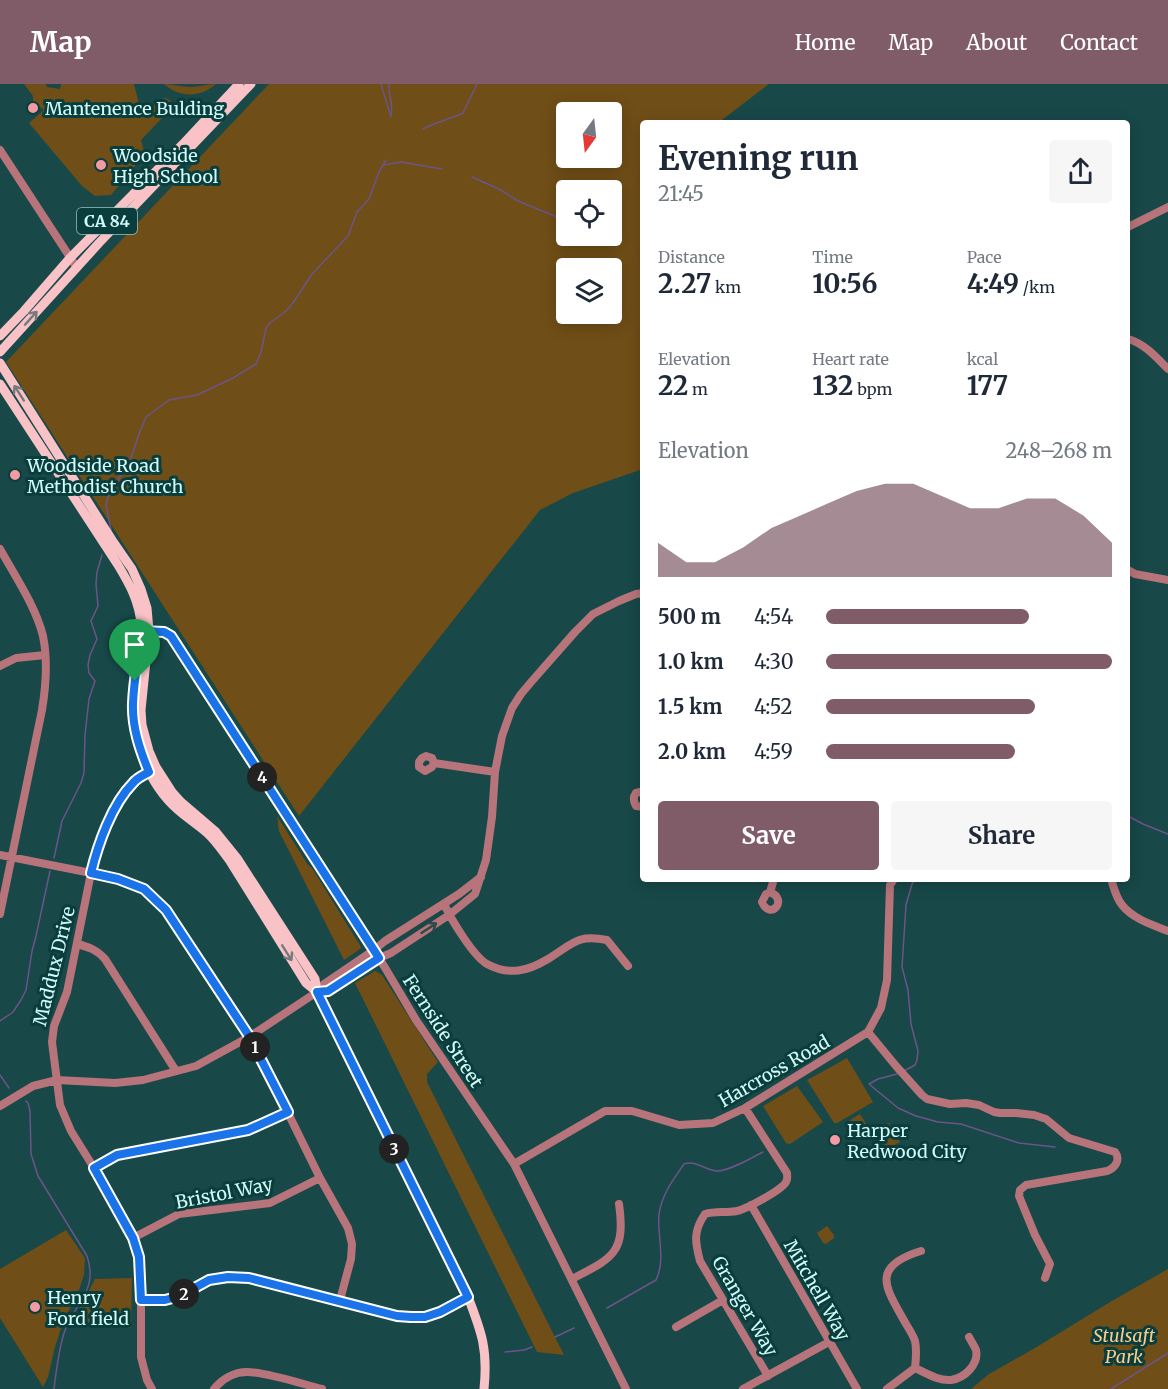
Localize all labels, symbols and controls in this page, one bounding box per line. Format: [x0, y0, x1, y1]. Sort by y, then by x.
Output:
text: Map [30, 24, 92, 60]
text: Home [795, 29, 855, 56]
text: Map [888, 29, 933, 56]
text: About [966, 29, 1027, 56]
text: Contact [1060, 29, 1138, 56]
place label: Mantenence Bulding [45, 97, 224, 120]
marker: Mantenence Bulding [26, 101, 40, 115]
north arrow [556, 102, 622, 168]
map controls [556, 102, 622, 324]
text: Evening run [658, 138, 858, 179]
button: share [1049, 140, 1112, 203]
place label: Woodside High School [112, 144, 219, 188]
marker: Woodside High School [94, 158, 108, 172]
button: locate [556, 180, 622, 246]
text: 21:45 [658, 181, 704, 206]
road number: CA 84 [77, 208, 137, 234]
text: Distance [658, 247, 725, 267]
text: Time [812, 247, 853, 267]
text: Pace [967, 247, 1002, 267]
button: layers [556, 258, 622, 324]
text: 2.27 [658, 267, 711, 300]
text: 10:56 [812, 267, 877, 300]
text: 4:49 [967, 267, 1019, 300]
text: km [711, 277, 741, 297]
text: /km [1019, 277, 1055, 297]
one-way arrow [24, 310, 38, 325]
text: Elevation [658, 349, 731, 369]
text: Heart rate [812, 349, 889, 369]
text: kcal [967, 349, 998, 369]
text: 22 [658, 369, 688, 402]
text: 132 [812, 369, 853, 402]
text: 177 [967, 369, 1008, 402]
text: m [688, 379, 708, 399]
text: bpm [853, 379, 892, 399]
one-way arrow [13, 385, 25, 402]
text: Elevation [658, 438, 749, 463]
text: 248–268 m [1005, 438, 1112, 463]
place label: Woodside Road Methodist Church [26, 454, 183, 498]
marker: Woodside Road Methodist Church [8, 468, 22, 482]
text: 500 m [658, 604, 721, 629]
text: 4:54 [754, 604, 793, 629]
pin [109, 619, 160, 681]
icon: arrive [118, 628, 151, 661]
text: 1.0 km [658, 649, 724, 674]
text: 4:30 [754, 649, 794, 674]
text: 1.5 km [658, 694, 722, 719]
text: 4:52 [754, 694, 792, 719]
text: 2.0 km [658, 739, 726, 764]
text: 4:59 [754, 739, 793, 764]
pin: 4 [247, 762, 277, 792]
text: 4 [257, 767, 267, 787]
button: Save [658, 801, 879, 870]
button: Share [891, 801, 1112, 870]
street label: Maddux Drive [28, 904, 80, 1028]
one-way arrow [421, 922, 437, 934]
one-way arrow [282, 944, 294, 961]
street label: Fernside Street [398, 970, 488, 1092]
street label: Harcross Road [714, 1030, 834, 1112]
pin: 1 [240, 1032, 270, 1062]
text: 1 [251, 1037, 259, 1057]
place label: Harper Redwood City [847, 1119, 967, 1163]
marker: Harper Redwood City [828, 1133, 842, 1147]
pin: 3 [379, 1134, 409, 1164]
text: 3 [389, 1139, 399, 1159]
street label: Bristol Way [173, 1172, 275, 1214]
street label: Mitchell Way [779, 1236, 855, 1345]
street label: Granger Way [707, 1252, 783, 1360]
pin: 2 [169, 1279, 199, 1309]
text: 2 [179, 1284, 189, 1304]
place label: Henry Ford field [47, 1286, 129, 1330]
marker: Henry Ford field [28, 1300, 42, 1314]
park label: Stulsaft Park [1093, 1324, 1156, 1368]

